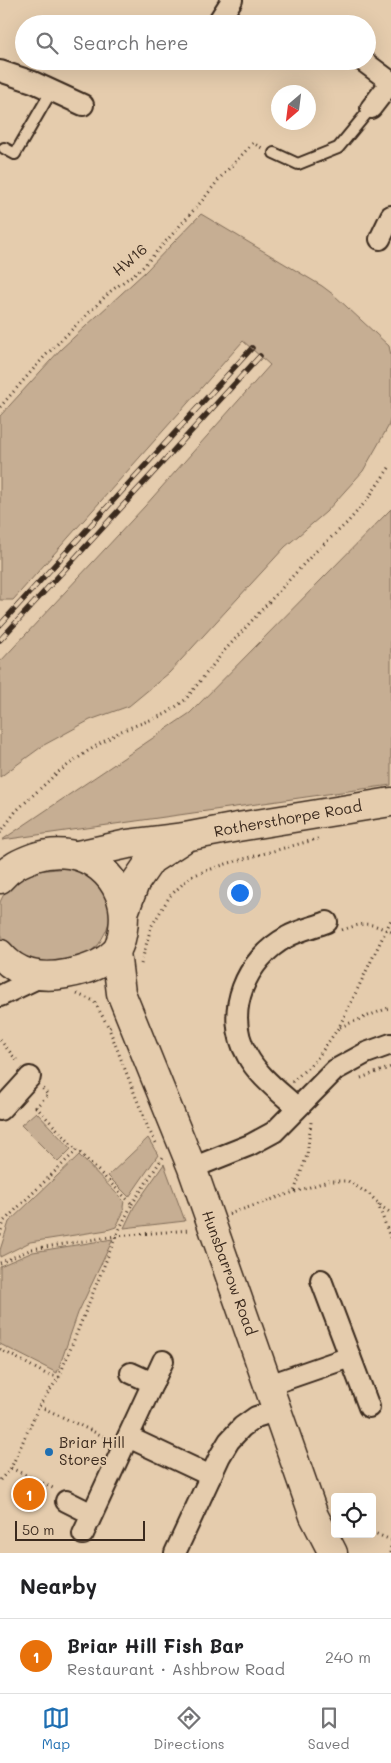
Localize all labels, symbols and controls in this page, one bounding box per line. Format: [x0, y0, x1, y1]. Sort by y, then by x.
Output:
search box [15, 15, 376, 70]
icon: search [33, 29, 61, 57]
text: Search here [73, 30, 189, 55]
north arrow [271, 85, 316, 130]
street label: HW16 [108, 239, 151, 280]
street label: Rothersthorpe Road [212, 795, 363, 841]
your location [227, 880, 253, 906]
street label: Hunsbarrow Road [198, 1208, 262, 1338]
place label: Briar Hill Stores [59, 1432, 125, 1469]
marker: Briar Hill Stores [43, 1446, 55, 1458]
pin: 1 [13, 1475, 45, 1513]
map controls [331, 1493, 376, 1538]
button: locate [331, 1493, 376, 1538]
scale bar [15, 1518, 145, 1541]
text: 50 m [22, 1520, 54, 1539]
text: Nearby [20, 1572, 97, 1599]
text: Briar Hill Fish Bar [67, 1633, 244, 1658]
text: 1 [32, 1646, 40, 1667]
text: 240 m [325, 1646, 371, 1667]
text: Restaurant · Ashbrow Road [67, 1658, 285, 1679]
tab: Map [42, 1704, 70, 1753]
tab: Directions [153, 1704, 225, 1753]
tab: Saved [308, 1704, 349, 1753]

